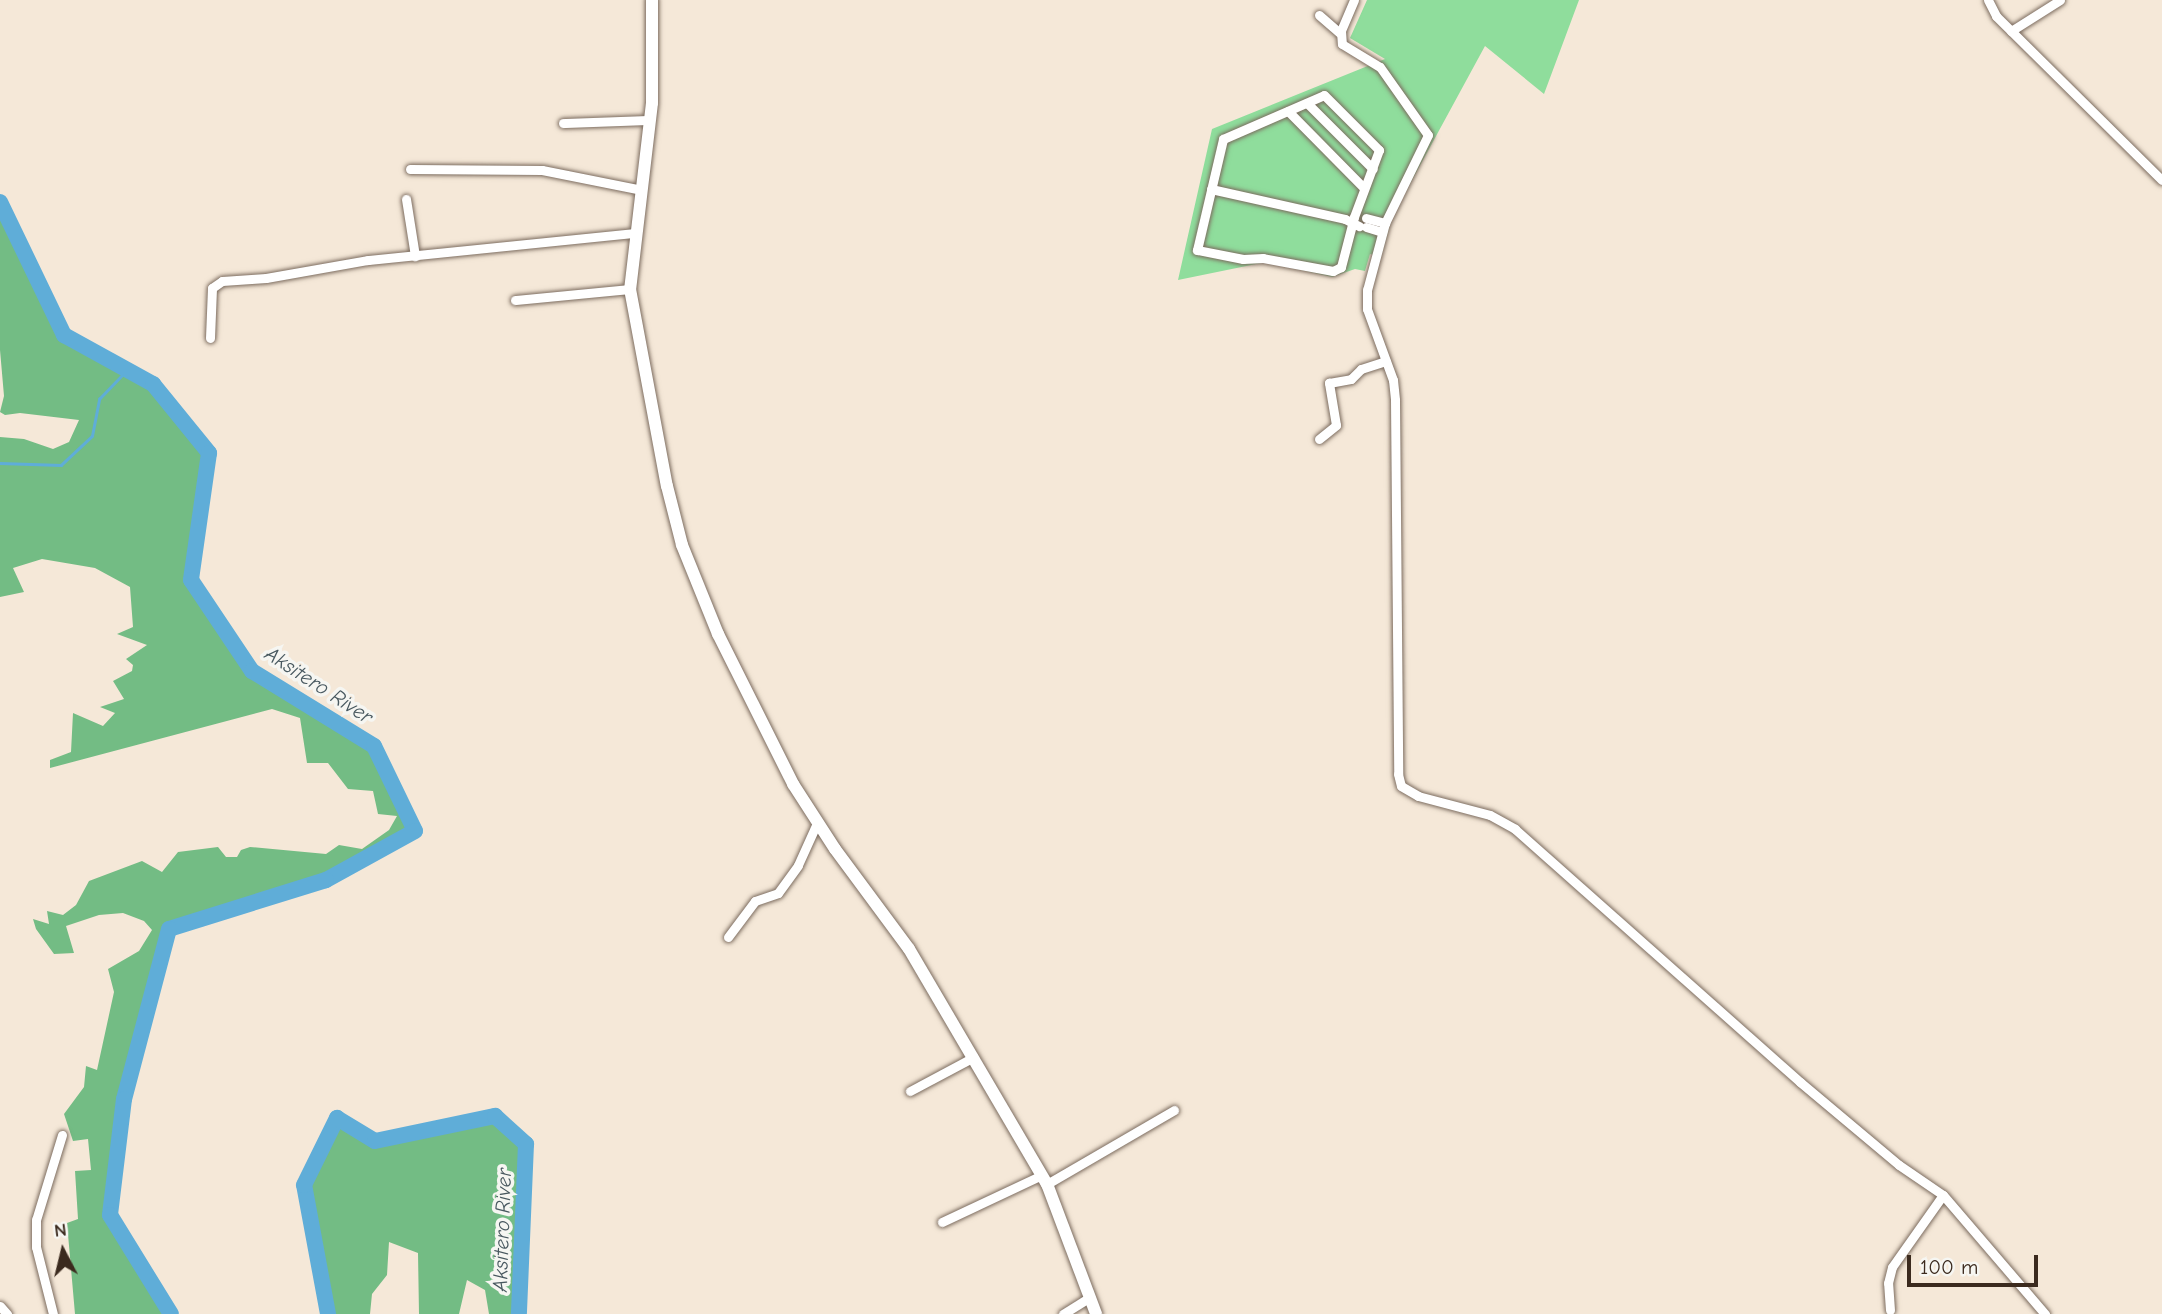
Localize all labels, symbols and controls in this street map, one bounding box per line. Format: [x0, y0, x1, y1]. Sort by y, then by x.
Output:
water label: Aksitero River [260, 641, 378, 729]
water label: Aksitero River [487, 1168, 517, 1292]
north arrow [28, 1216, 98, 1286]
text: N [53, 1218, 68, 1242]
scale bar [1910, 1240, 2041, 1284]
text: 100 m [1920, 1255, 1978, 1279]

